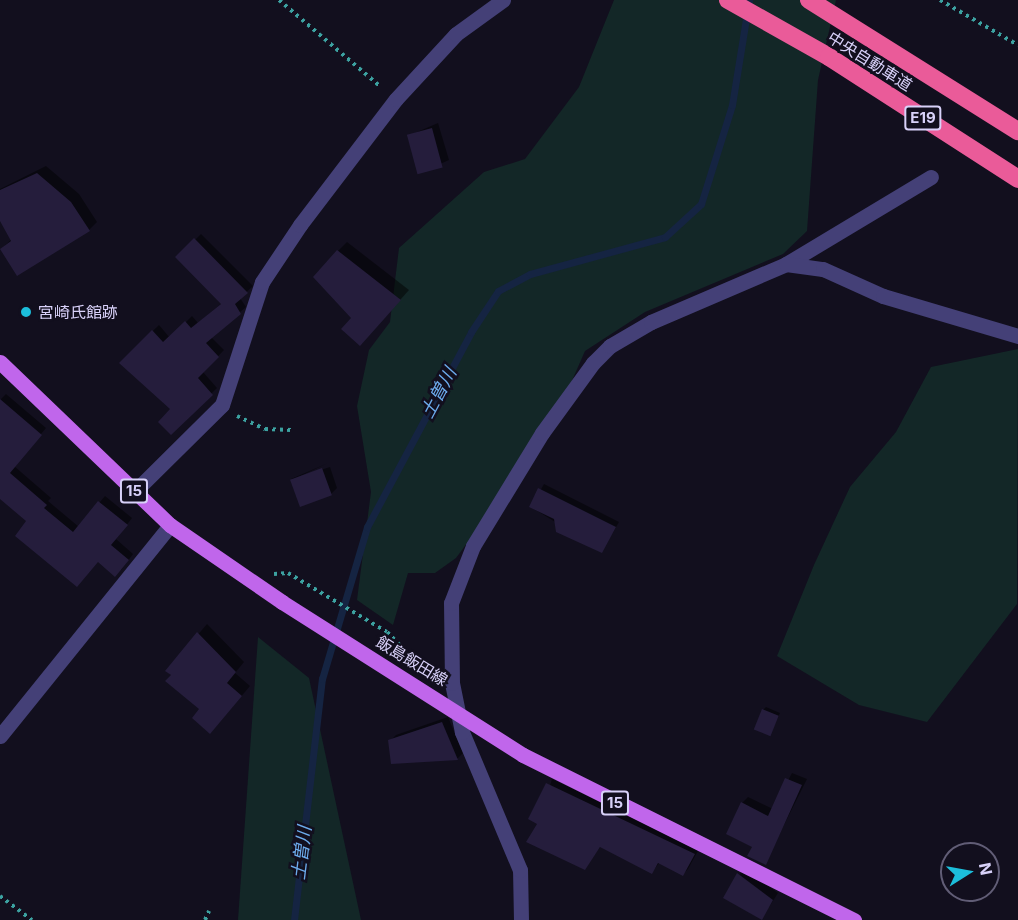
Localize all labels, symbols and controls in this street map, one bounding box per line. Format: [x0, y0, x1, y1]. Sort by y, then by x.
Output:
street label: 中央自動車道 [824, 27, 916, 95]
road number: E19 [904, 106, 942, 130]
place label: 宮崎氏館跡 [38, 302, 118, 322]
marker: 宮崎氏館跡 [19, 305, 33, 319]
water label: 土曽川 [417, 364, 461, 422]
road number: 15 [119, 479, 149, 503]
street label: 飯島飯田線 [373, 632, 451, 690]
road number: 15 [600, 791, 630, 815]
water label: 土曽川 [288, 825, 316, 881]
north arrow [940, 842, 1000, 902]
text: N [975, 861, 997, 877]

